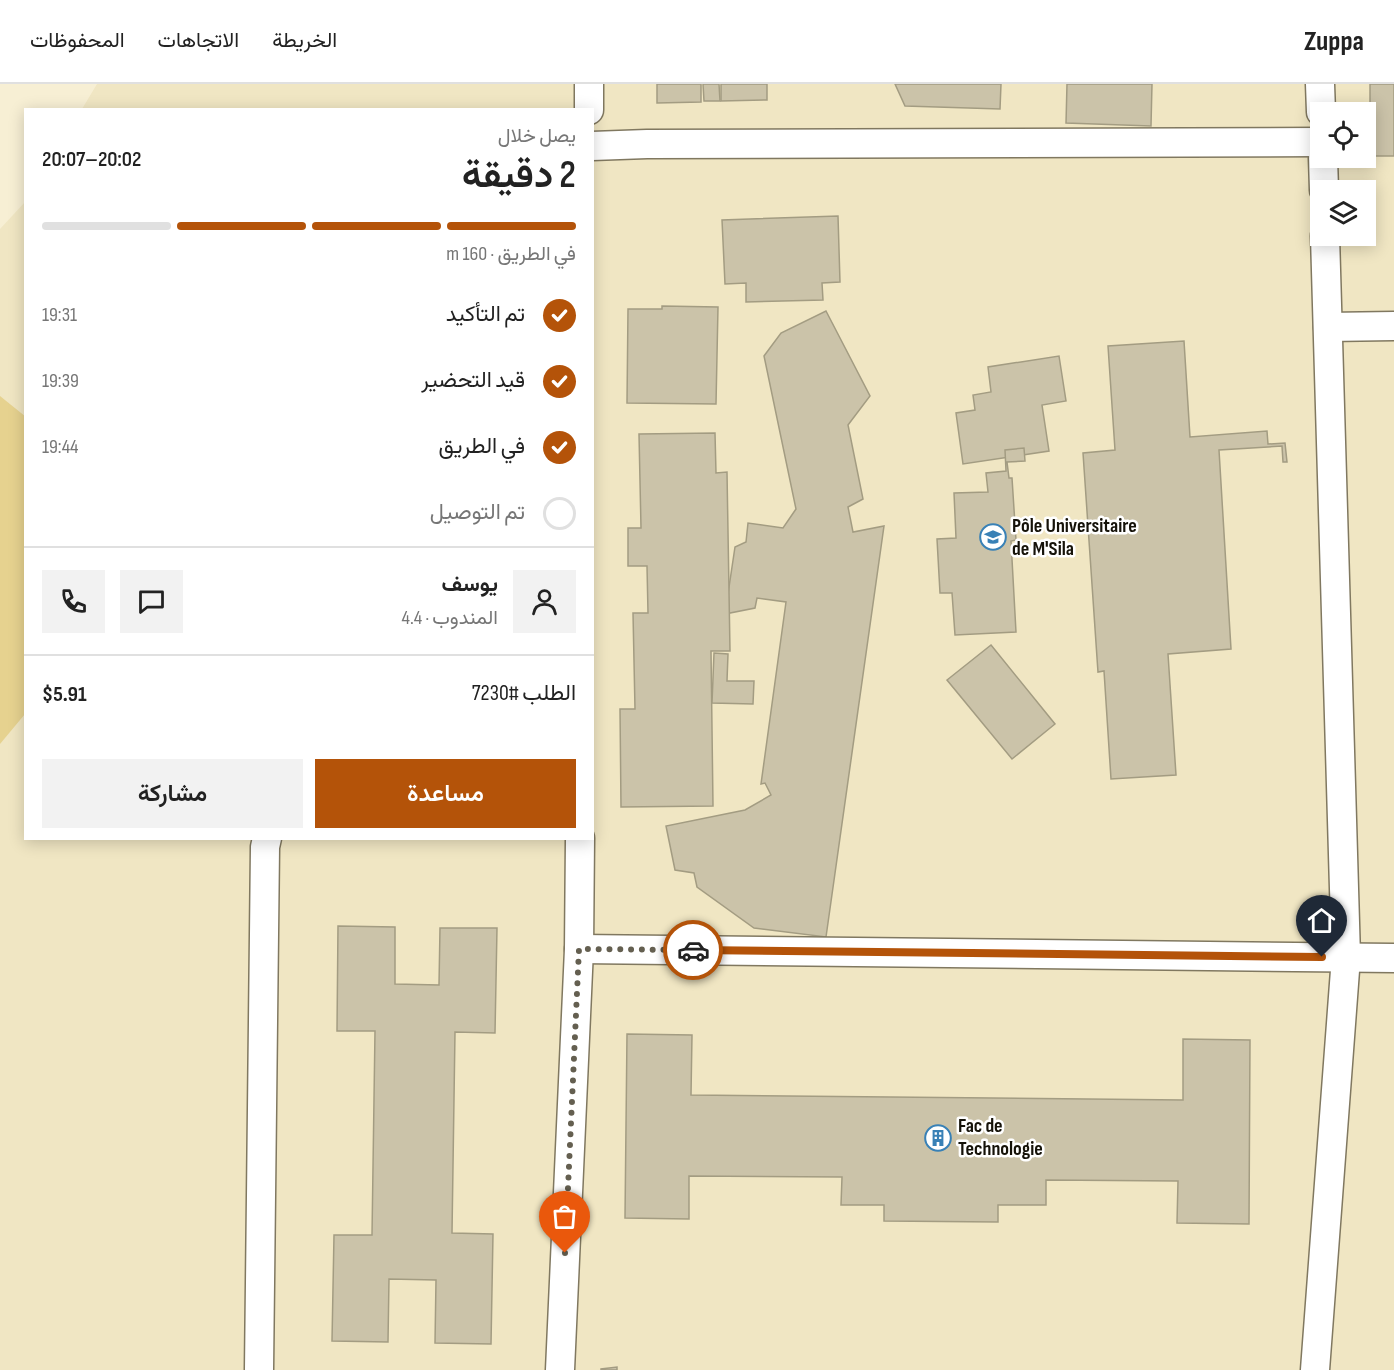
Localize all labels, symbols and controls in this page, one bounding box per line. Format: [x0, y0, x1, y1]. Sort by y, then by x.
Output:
text: Zuppa [1304, 25, 1364, 58]
text: المحفوظات [30, 28, 125, 53]
text: الاتجاهات [158, 28, 239, 53]
text: الخريطة [272, 28, 337, 53]
map controls [1310, 102, 1376, 246]
button: locate [1310, 102, 1376, 168]
text: يصل خلال [498, 124, 576, 148]
text: 20:02–20:07 [42, 146, 141, 173]
text: 2 دقيقة [462, 152, 576, 199]
button: layers [1310, 180, 1376, 246]
text: في الطريق · 160 m [446, 242, 576, 266]
icon: check [543, 299, 576, 332]
text: تم التأكيد [446, 301, 525, 328]
text: 19:31 [42, 303, 77, 327]
icon: check [543, 365, 576, 398]
text: قيد التحضير [421, 367, 525, 394]
text: 19:39 [42, 369, 79, 393]
icon: check [543, 431, 576, 464]
text: في الطريق [439, 433, 525, 460]
text: 19:44 [42, 435, 78, 459]
text: تم التوصيل [430, 499, 525, 526]
place label: Pôle Universitaire de M'Sila [1012, 514, 1137, 561]
school or university icon: Pôle Universitaire de M'Sila [978, 522, 1008, 552]
button: phone [42, 570, 105, 633]
button: chat [120, 570, 183, 633]
button: person [513, 570, 576, 633]
text: يوسف [442, 571, 498, 598]
text: المندوب · 4.4 [402, 606, 498, 630]
text: الطلب #7230 [472, 680, 576, 707]
text: $5.91 [42, 681, 87, 708]
button: مشاركة [42, 759, 303, 828]
button: مساعدة [315, 759, 576, 828]
pin [1296, 895, 1347, 957]
icon: home [1305, 904, 1338, 937]
courier [663, 920, 723, 980]
icon: car [677, 934, 710, 967]
place label: Fac de Technologie [958, 1114, 1043, 1161]
building icon: Fac de Technologie [923, 1123, 953, 1153]
pin [539, 1191, 590, 1253]
icon: bag [548, 1200, 581, 1233]

